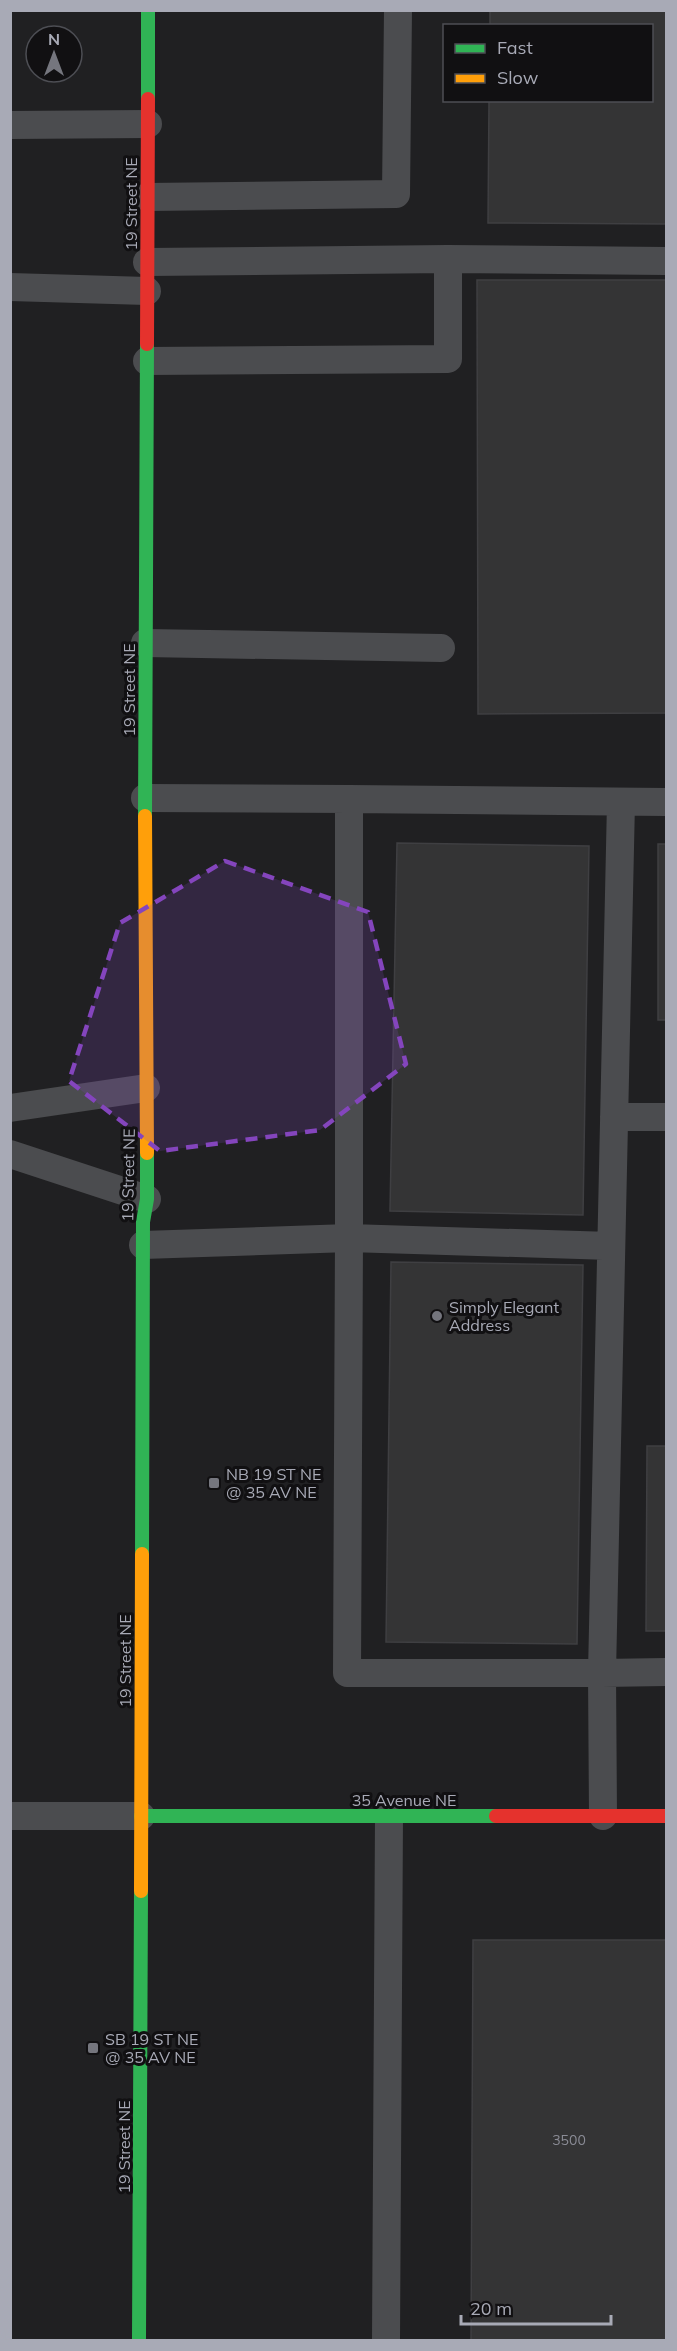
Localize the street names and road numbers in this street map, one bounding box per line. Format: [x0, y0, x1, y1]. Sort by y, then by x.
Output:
street label: 19 Street NE [121, 157, 141, 251]
street label: 19 Street NE [119, 643, 139, 737]
street label: 19 Street NE [117, 1128, 139, 1222]
street label: 19 Street NE [115, 1614, 135, 1708]
street label: 35 Avenue NE [352, 1790, 456, 1810]
street label: 19 Street NE [114, 2100, 134, 2194]

